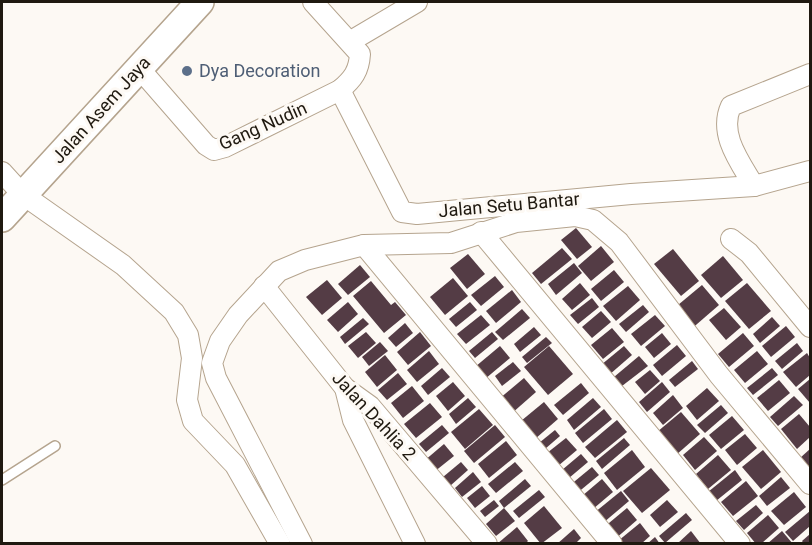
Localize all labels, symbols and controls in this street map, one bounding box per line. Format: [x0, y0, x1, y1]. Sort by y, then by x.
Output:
street label: Jalan Asem Jaya [47, 52, 154, 168]
place label: Dya Decoration [199, 60, 321, 81]
marker: Dya Decoration [180, 64, 194, 78]
street label: Gang Nudin [216, 97, 310, 154]
street label: Jalan Setu Bantar [438, 188, 580, 221]
street label: Jalan Dahlia 2 [328, 367, 421, 464]

